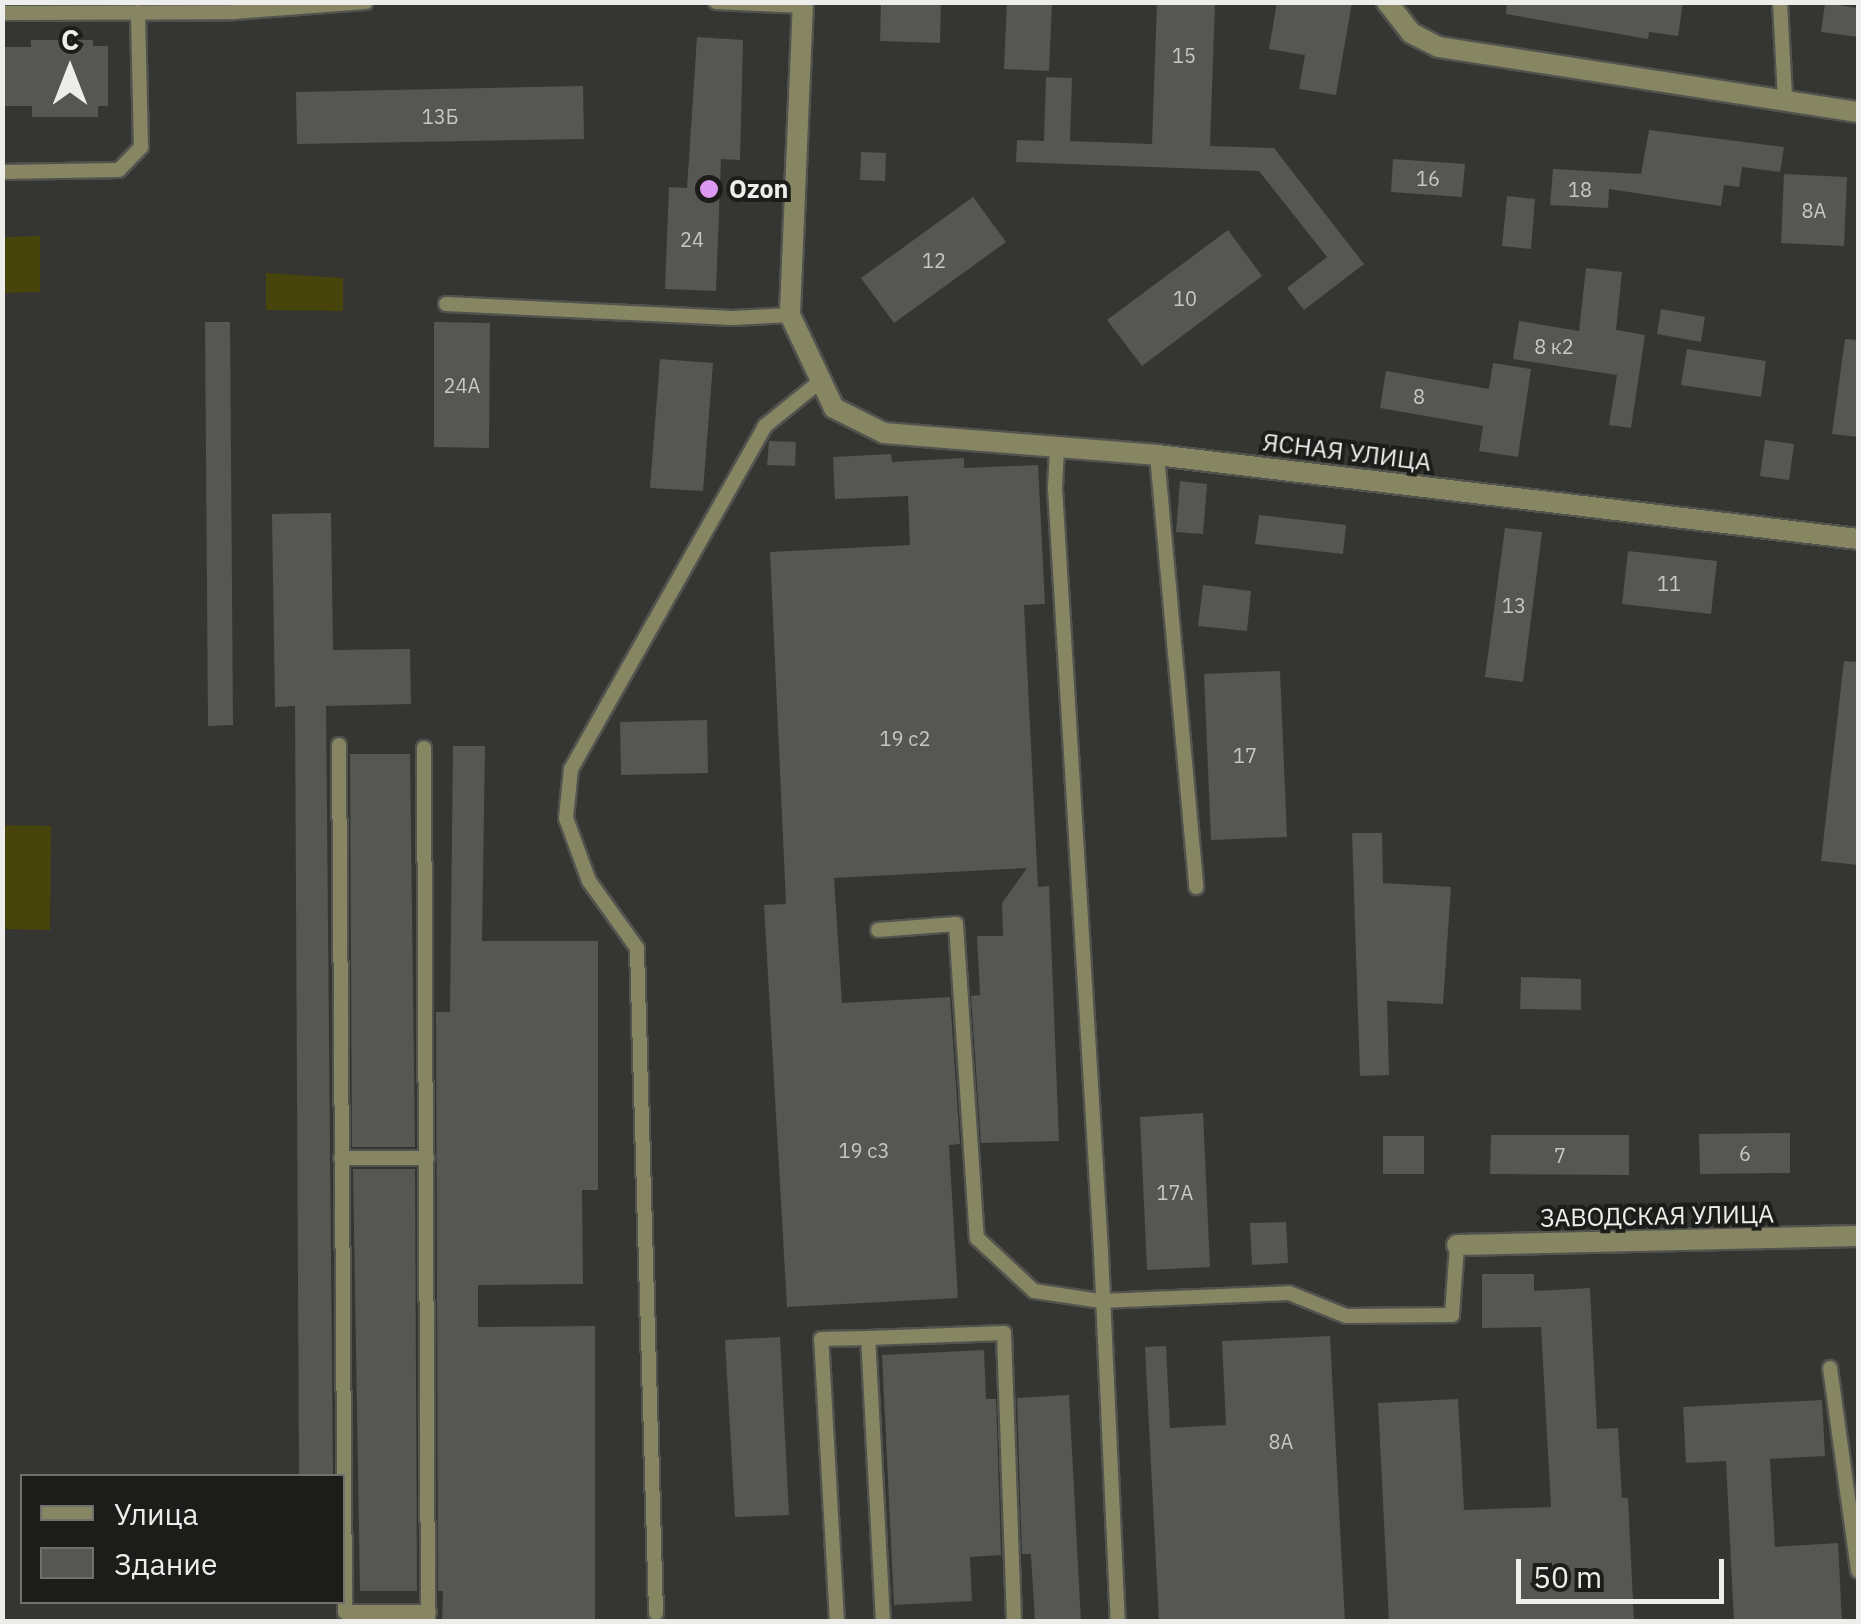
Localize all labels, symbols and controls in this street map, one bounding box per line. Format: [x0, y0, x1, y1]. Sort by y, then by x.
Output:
north arrow [20, 20, 120, 120]
text: С [61, 21, 79, 58]
house number: 15 [1172, 43, 1196, 67]
house number: 13Б [422, 104, 458, 128]
house number: 16 [1416, 166, 1440, 190]
place label: Ozon [729, 174, 788, 204]
house number: 18 [1568, 177, 1592, 201]
marker: Ozon [698, 178, 720, 200]
house number: 8А [1802, 198, 1826, 222]
house number: 24 [680, 227, 704, 251]
house number: 12 [922, 248, 946, 272]
house number: 10 [1173, 286, 1197, 310]
house number: 8 к2 [1534, 334, 1574, 358]
house number: 24А [444, 373, 480, 397]
house number: 8 [1413, 384, 1425, 408]
street label: ЯСНАЯ УЛИЦА [1261, 427, 1433, 477]
house number: 11 [1657, 571, 1681, 595]
house number: 13 [1502, 593, 1526, 617]
house number: 19 с2 [880, 726, 930, 750]
house number: 17 [1233, 743, 1257, 767]
house number: 19 с3 [839, 1138, 889, 1162]
house number: 6 [1739, 1141, 1751, 1165]
house number: 7 [1554, 1143, 1566, 1167]
house number: 17А [1157, 1180, 1193, 1204]
street label: ЗАВОДСКАЯ УЛИЦА [1540, 1199, 1774, 1233]
house number: 8А [1269, 1429, 1293, 1453]
legend [20, 1474, 345, 1604]
text: Улица [114, 1494, 199, 1533]
scale bar [1521, 1539, 1728, 1601]
text: Здание [114, 1544, 217, 1583]
text: 50 m [1533, 1557, 1602, 1596]

